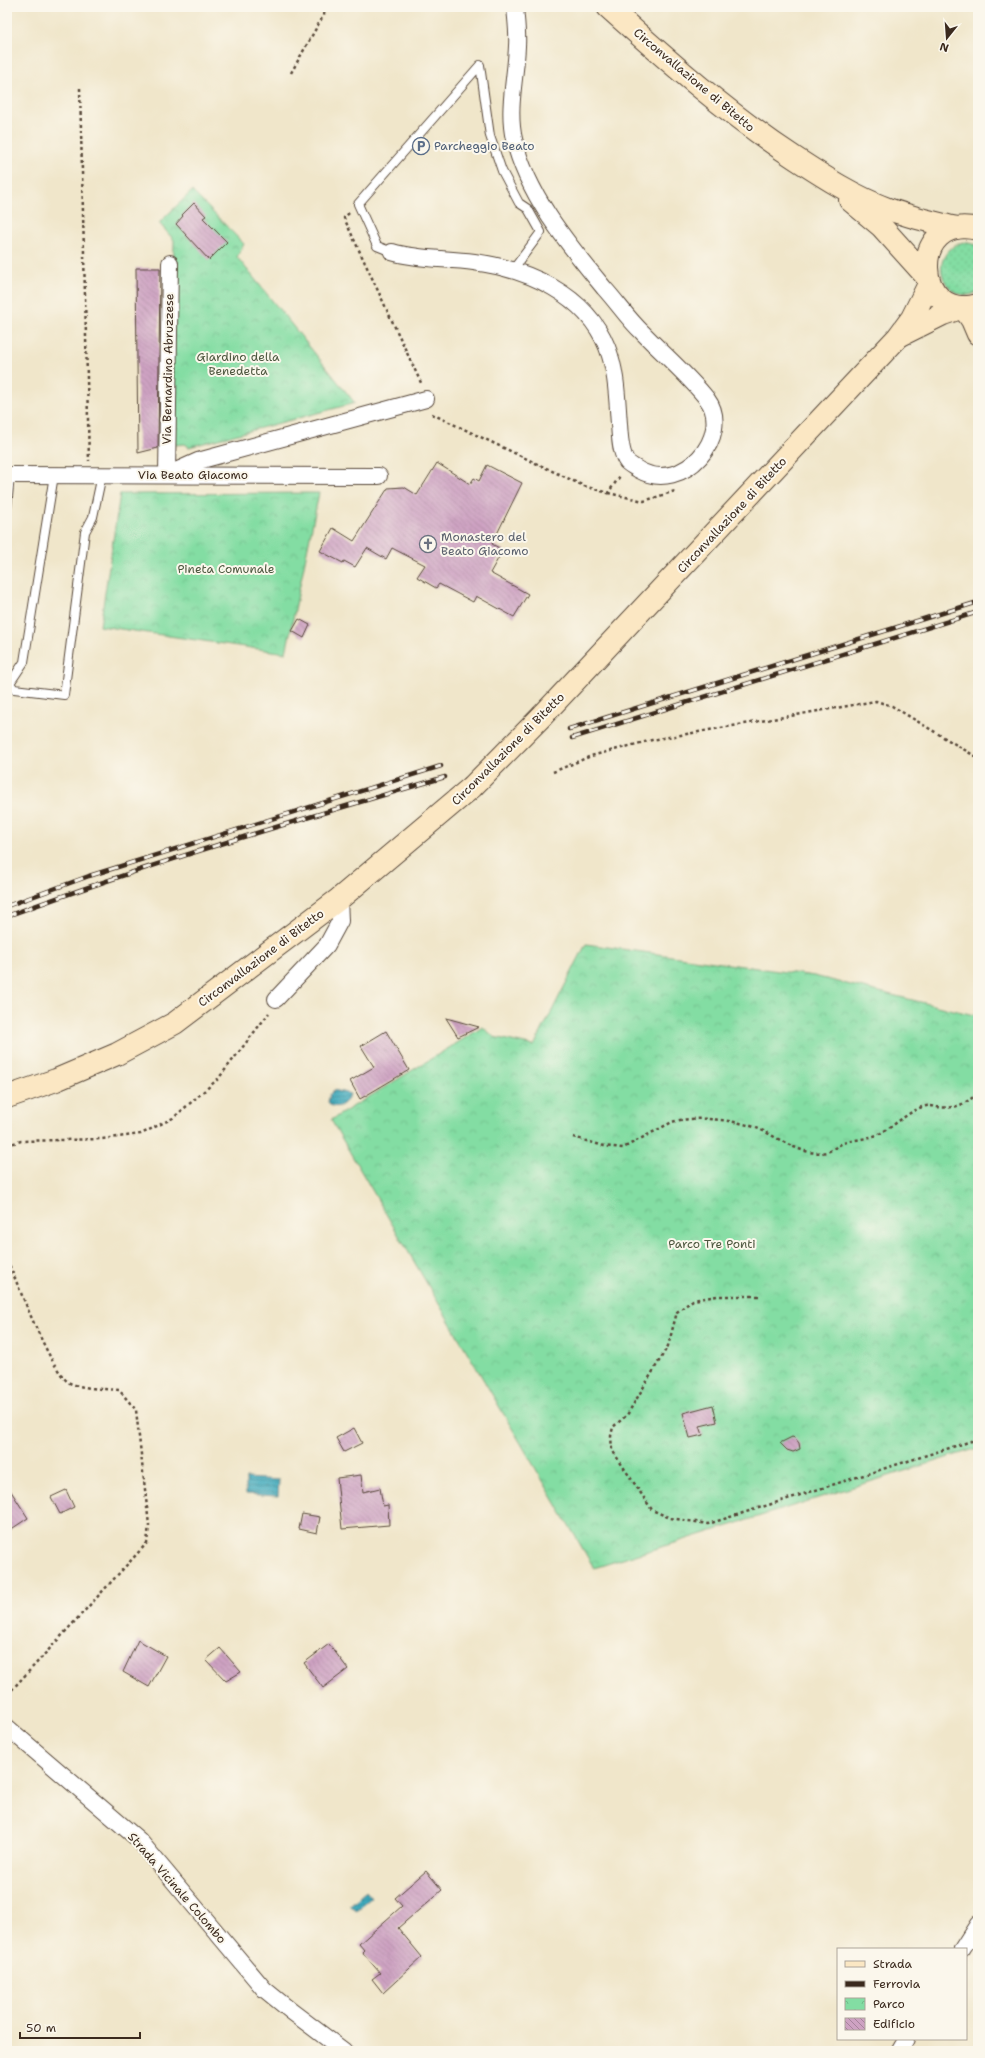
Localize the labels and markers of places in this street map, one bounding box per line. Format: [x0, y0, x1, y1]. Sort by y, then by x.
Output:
parking icon: Parcheggio Beato [411, 136, 431, 156]
place label: Parcheggio Beato [434, 138, 535, 154]
place label: Monastero del Beato Giacomo [441, 529, 528, 559]
church icon: Monastero del Beato Giacomo [418, 534, 438, 554]

